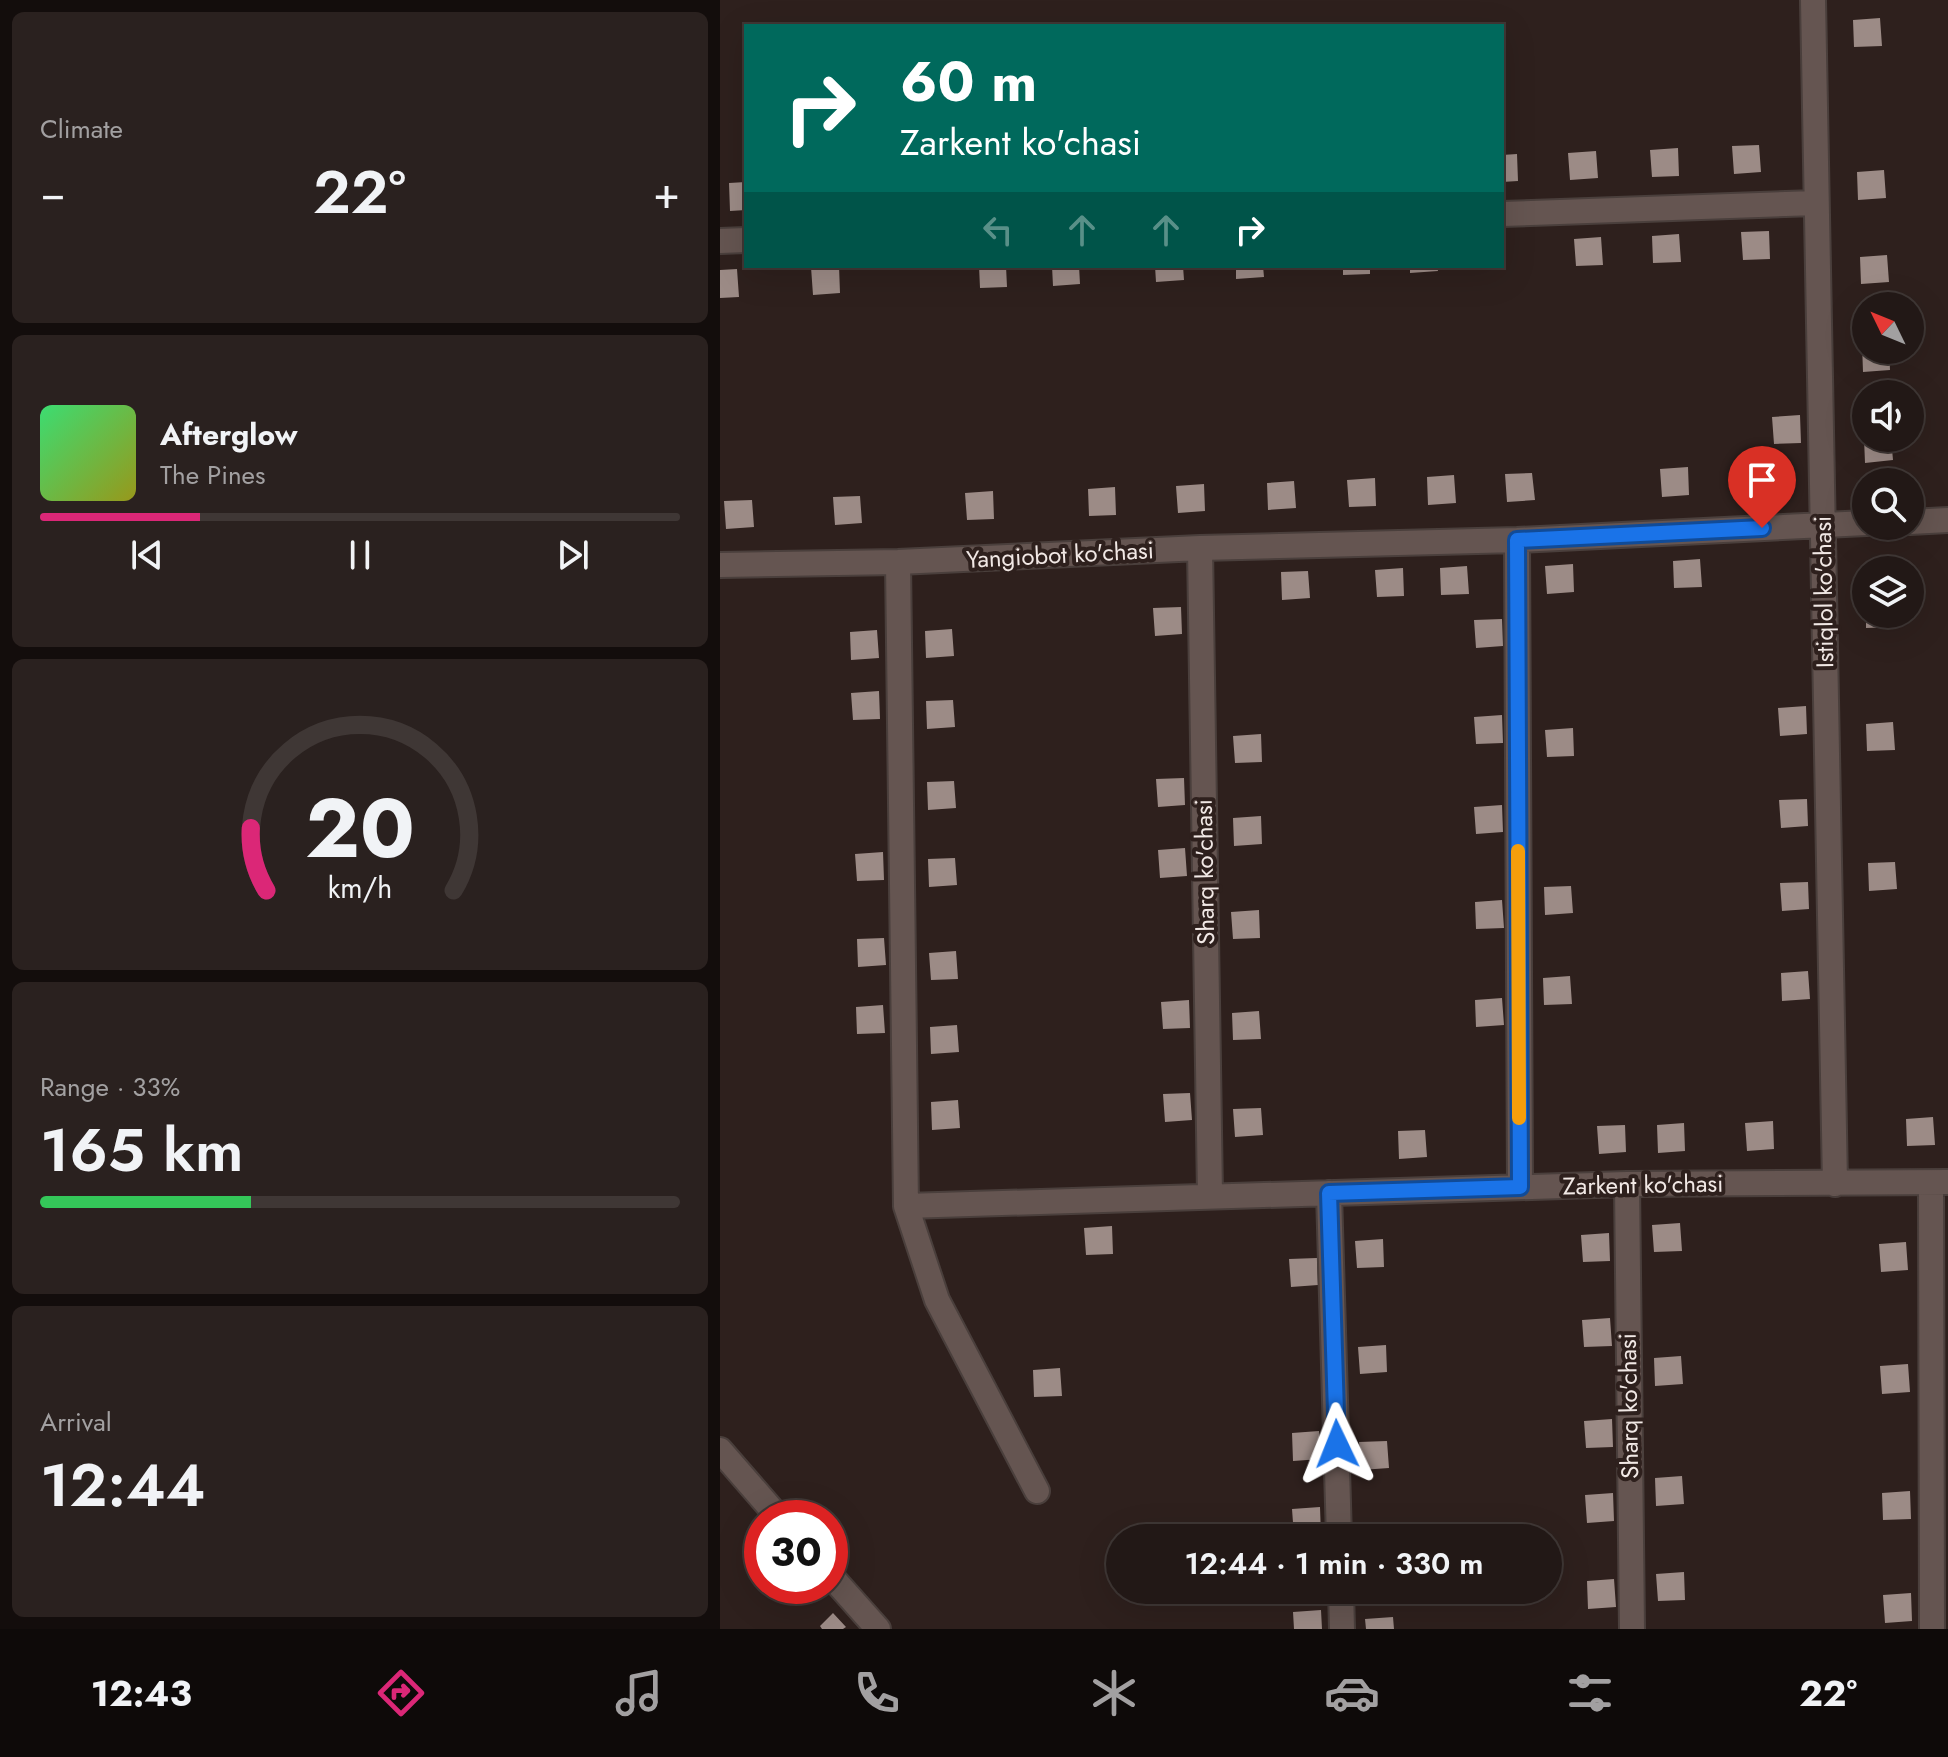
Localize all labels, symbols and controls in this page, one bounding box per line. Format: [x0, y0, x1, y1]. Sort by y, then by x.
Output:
text: 60 m [900, 41, 1037, 122]
icon: right [768, 56, 872, 160]
text: Climate [40, 110, 123, 148]
text: Zarkent ko'chasi [900, 116, 1141, 168]
text: 22° [313, 149, 406, 236]
text: − [40, 161, 66, 225]
text: + [653, 161, 680, 225]
icon: left [976, 208, 1020, 252]
icon: ahead [1060, 208, 1104, 252]
icon: ahead [1144, 208, 1188, 252]
icon: right [1228, 208, 1272, 252]
north arrow [1852, 292, 1924, 364]
map controls [1852, 292, 1924, 628]
button: sound [1852, 380, 1924, 452]
text: Afterglow [160, 413, 297, 456]
pin [1728, 446, 1796, 528]
text: The Pines [160, 456, 265, 494]
icon: arrive [1740, 458, 1784, 502]
button: search [1852, 468, 1924, 540]
street label: Istiqlol ko'chasi [1805, 516, 1842, 668]
street label: Yangiobot ko'chasi [965, 532, 1155, 577]
icon: previous [125, 533, 169, 577]
icon: pause [338, 533, 382, 577]
icon: next [551, 533, 595, 577]
button: layers [1852, 556, 1924, 628]
text: 20 [305, 767, 415, 887]
street label: Sharq ko'chasi [1186, 799, 1223, 945]
text: km/h [328, 867, 392, 909]
text: Range · 33% [40, 1068, 180, 1106]
text: 165 km [40, 1107, 244, 1194]
street label: Zarkent ko'chasi [1562, 1166, 1724, 1203]
street label: Sharq ko'chasi [1610, 1333, 1647, 1479]
position arrow [1295, 1402, 1379, 1486]
text: Arrival [40, 1403, 112, 1441]
text: 12:44 [40, 1442, 206, 1529]
speed limit sign: 30 [744, 1500, 848, 1604]
text: 12:44 · 1 min · 330 m [1185, 1542, 1483, 1585]
icon: directions [373, 1665, 429, 1721]
icon: music [611, 1665, 667, 1721]
icon: phone [849, 1665, 905, 1721]
icon: climate [1086, 1665, 1142, 1721]
icon: car [1324, 1665, 1380, 1721]
icon: filters [1562, 1665, 1618, 1721]
text: 12:43 [91, 1667, 192, 1719]
text: 22° [1799, 1667, 1857, 1719]

